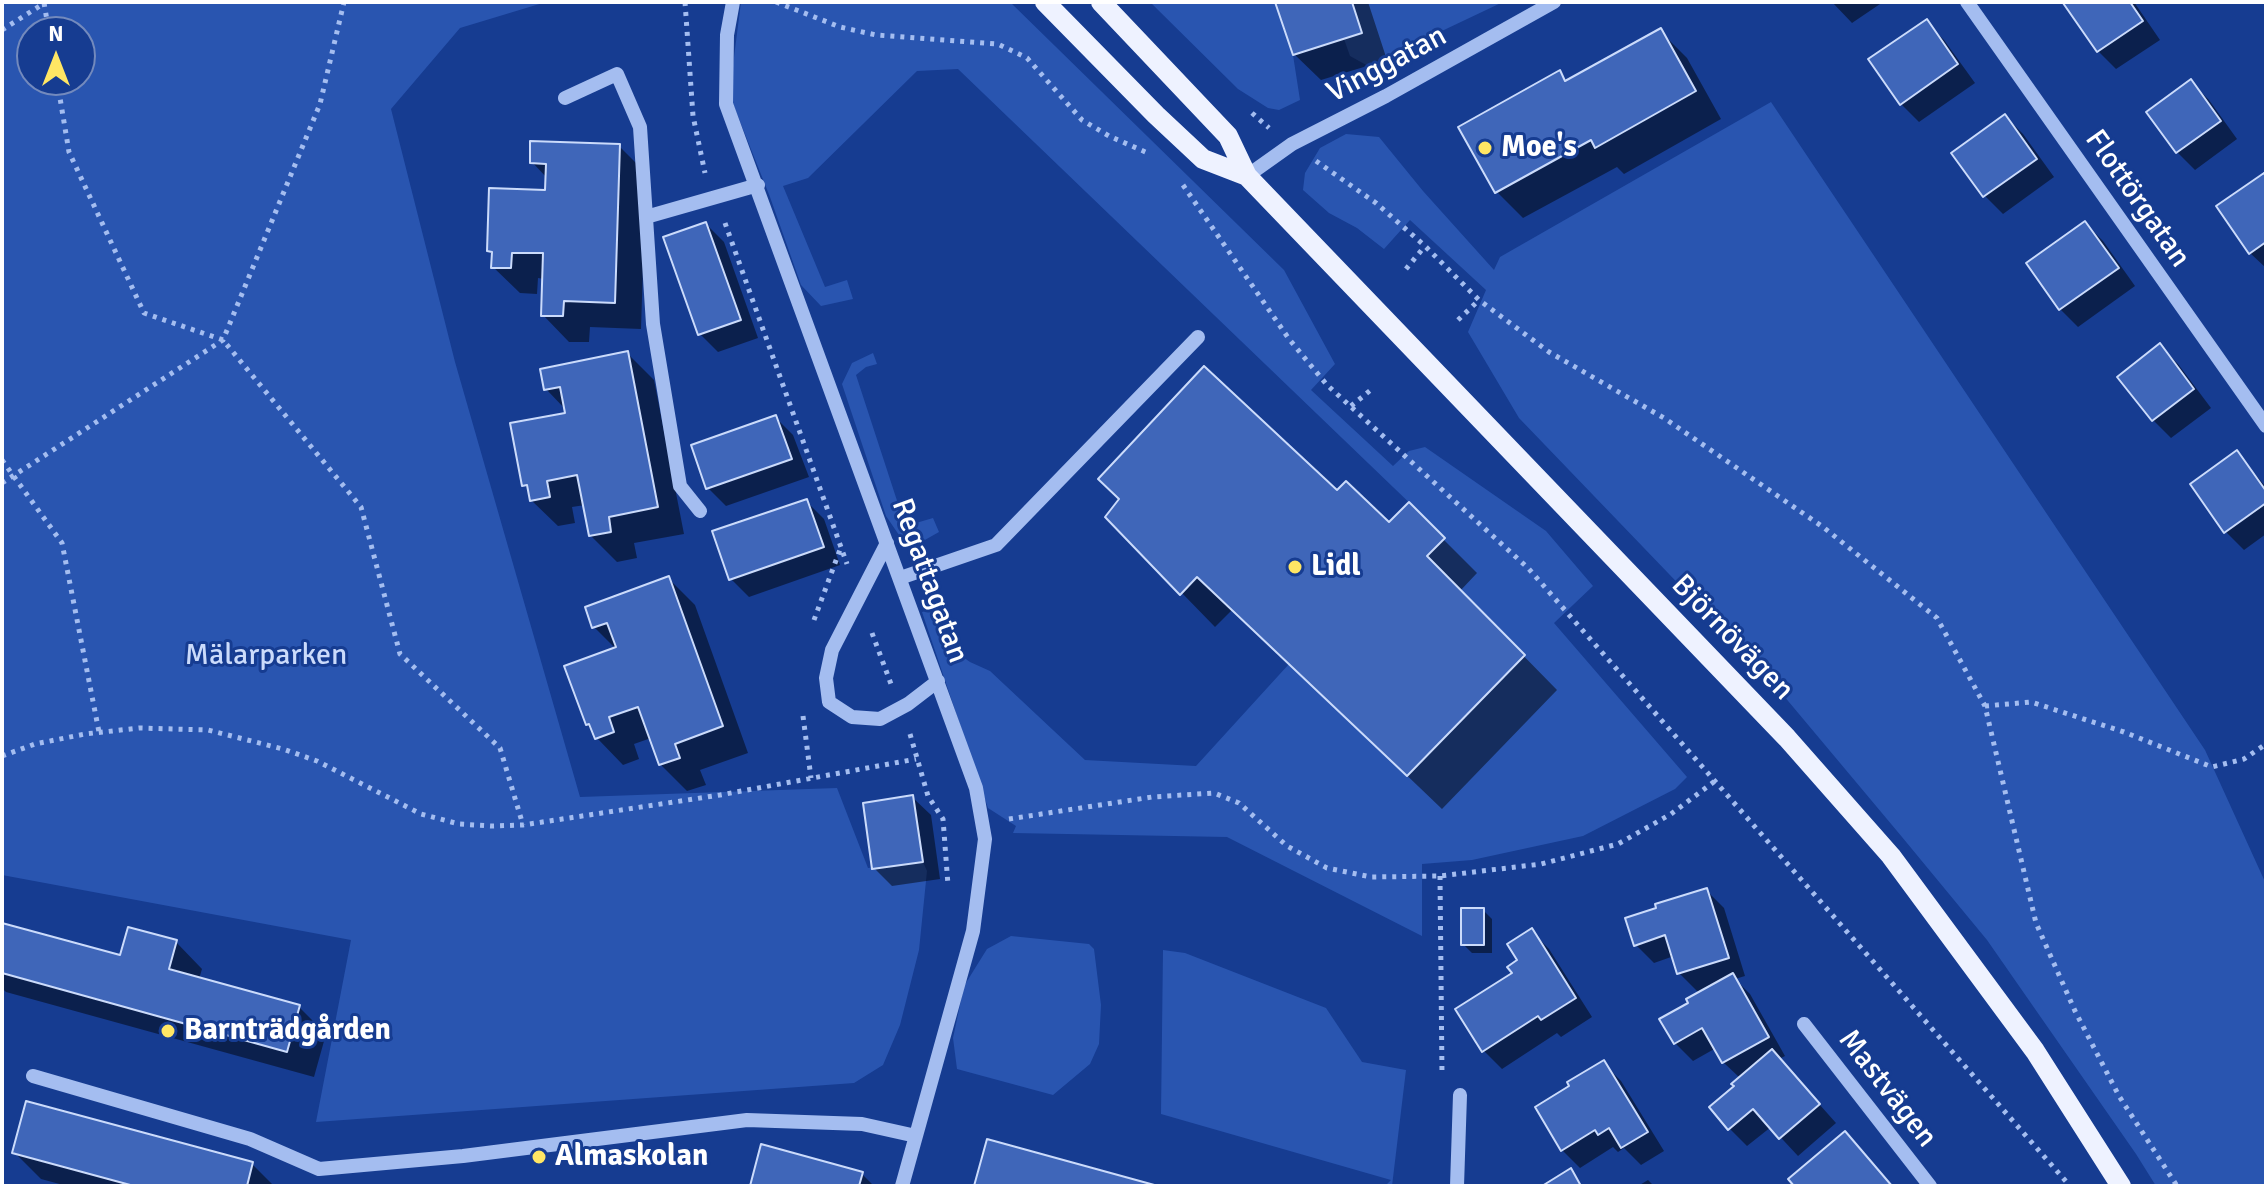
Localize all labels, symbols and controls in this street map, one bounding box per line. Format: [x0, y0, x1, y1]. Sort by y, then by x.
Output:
north arrow [16, 16, 96, 96]
street label: Vinggatan [1321, 19, 1453, 111]
text: N [48, 20, 64, 47]
street label: Flottörgatan [2077, 123, 2197, 275]
place label: Moe's [1501, 130, 1577, 166]
marker: Moe's [1476, 139, 1494, 157]
street label: Regattagatan [883, 494, 975, 668]
place label: Lidl [1311, 549, 1361, 585]
marker: Lidl [1286, 558, 1304, 576]
street label: Björnövägen [1663, 568, 1801, 708]
park label: Mälarparken [185, 638, 347, 674]
place label: Barnträdgården [184, 1013, 391, 1049]
marker: Barnträdgården [159, 1022, 177, 1040]
street label: Mastvägen [1830, 1023, 1944, 1155]
place label: Almaskolan [555, 1139, 708, 1175]
marker: Almaskolan [530, 1148, 548, 1166]

